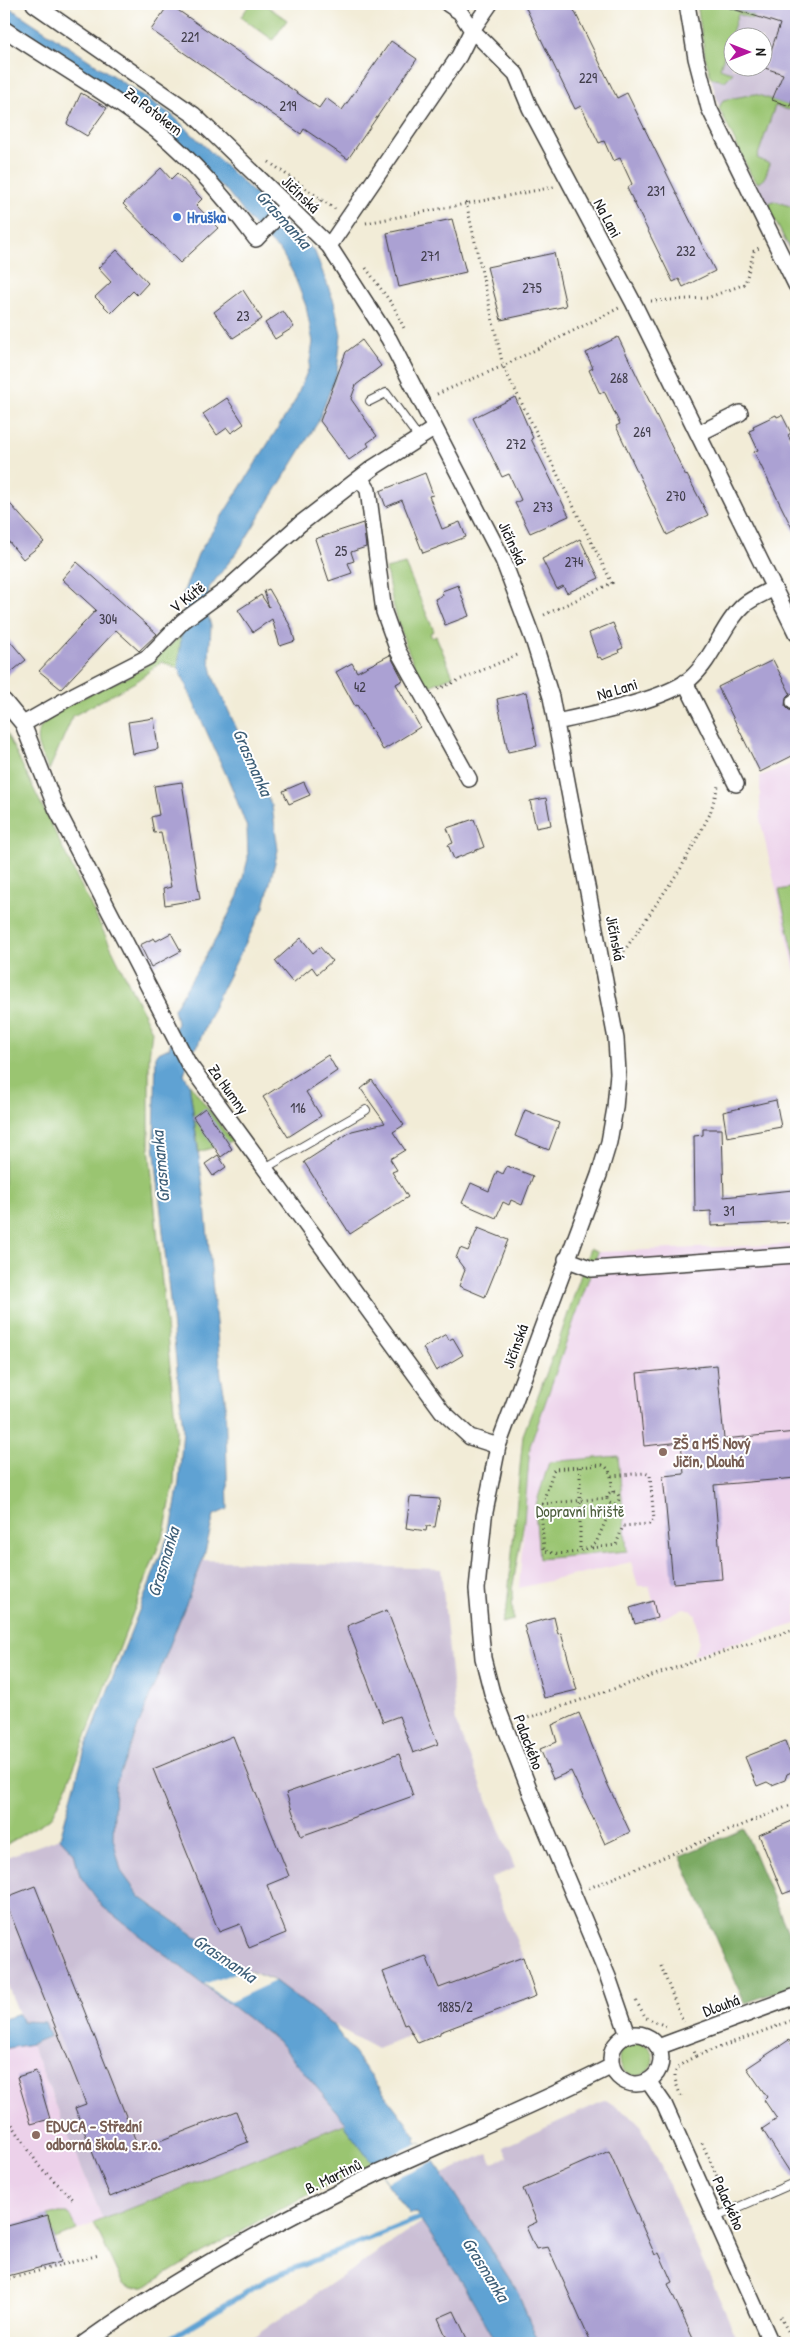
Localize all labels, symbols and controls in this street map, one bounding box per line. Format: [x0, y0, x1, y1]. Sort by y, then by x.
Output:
house number: 221 [181, 27, 199, 46]
north arrow [722, 28, 772, 78]
text: N [752, 48, 771, 56]
house number: 229 [579, 68, 597, 87]
street label: Za Potokem [120, 82, 188, 140]
house number: 219 [280, 96, 296, 115]
street label: Jičínská [277, 170, 325, 218]
house number: 231 [647, 181, 665, 200]
water label: Grasmanka [251, 184, 319, 255]
street label: Na Lani [589, 195, 627, 241]
place label: Hruška [187, 206, 227, 228]
marker: Hruška [171, 211, 183, 223]
house number: 232 [676, 241, 696, 260]
house number: 271 [421, 246, 439, 265]
house number: 275 [522, 278, 542, 297]
house number: 23 [237, 306, 249, 325]
house number: 268 [610, 368, 628, 387]
house number: 269 [633, 422, 651, 441]
house number: 272 [506, 434, 526, 453]
house number: 270 [666, 486, 686, 505]
house number: 273 [533, 497, 553, 516]
street label: Jičínská [493, 518, 533, 568]
house number: 25 [335, 541, 347, 560]
house number: 274 [565, 552, 583, 571]
street label: V Kútě [165, 576, 210, 618]
house number: 304 [99, 609, 117, 628]
street label: Na Lani [594, 672, 640, 706]
house number: 42 [354, 677, 366, 696]
water label: Grasmanka [227, 724, 280, 802]
street label: Jičínská [601, 914, 631, 962]
street label: Za Humny [203, 1060, 255, 1119]
house number: 116 [290, 1098, 306, 1117]
water label: Grasmanka [144, 1128, 176, 1204]
house number: 31 [723, 1201, 735, 1220]
street label: Jičínská [497, 1321, 533, 1371]
place label: ZŠ a MŠ Nový Jičín, Dlouhá [673, 1432, 751, 1472]
marker: ZŠ a MŠ Nový Jičín, Dlouhá [657, 1446, 669, 1458]
park label: Dopravní hřiště [536, 1500, 625, 1522]
water label: Grasmanka [141, 1522, 186, 1600]
street label: Palackého [509, 1712, 550, 1773]
water label: Grasmanka [188, 1928, 263, 1989]
street label: Dlouhá [700, 1988, 742, 2022]
house number: 1885/2 [437, 1997, 473, 2016]
place label: EDUCA - Střední odborná škola, s.r.o. [46, 2115, 161, 2155]
marker: EDUCA - Střední odborná škola, s.r.o. [30, 2129, 42, 2141]
street label: B. Martinů [301, 2153, 365, 2199]
street label: Palackého [707, 2173, 751, 2234]
water label: Grasmanka [456, 2232, 517, 2308]

